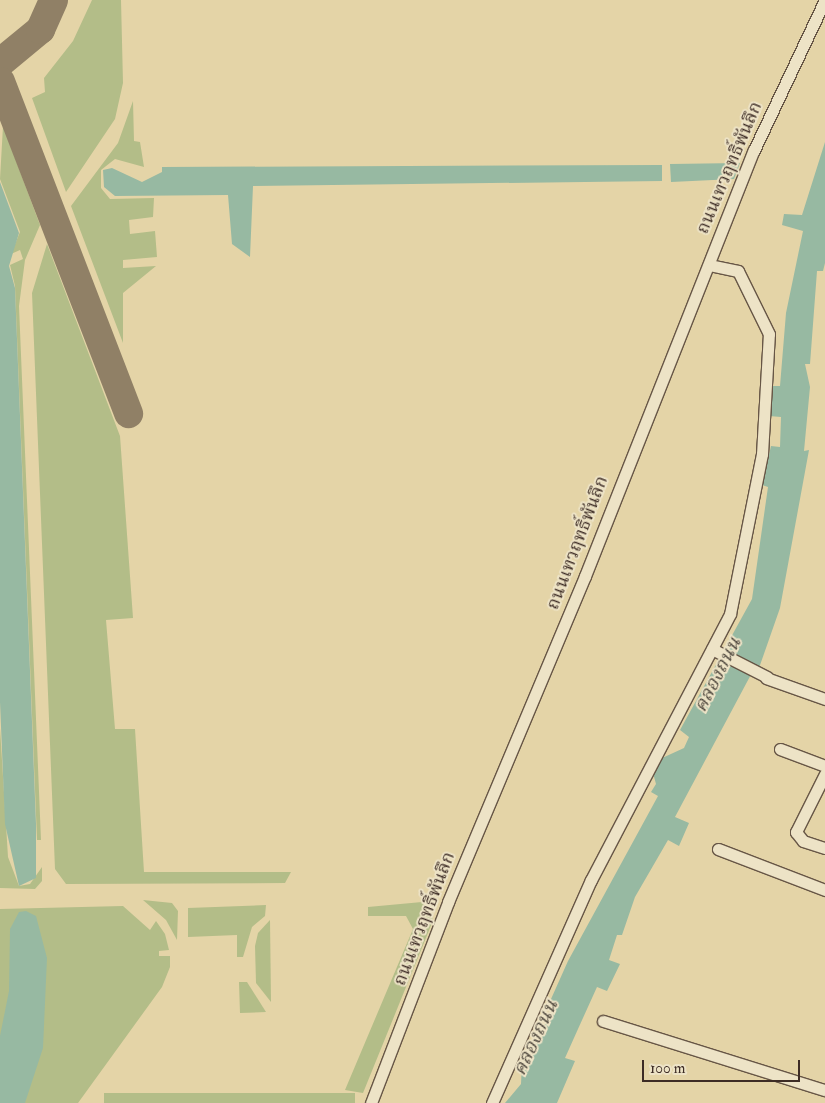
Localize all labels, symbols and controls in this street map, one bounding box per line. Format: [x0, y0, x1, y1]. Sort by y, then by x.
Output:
street label: ถนนเทวฤทธิ์พันลึก [692, 99, 768, 237]
street label: ถนนเทวฤทธิ์พันลึก [543, 473, 613, 613]
water label: คลองถนน [690, 634, 746, 716]
street label: ถนนเทวฤทธิ์พันลึก [390, 849, 460, 989]
water label: คลองถนน [509, 997, 563, 1079]
scale bar [645, 1050, 802, 1082]
text: 100 m [650, 1059, 685, 1078]

